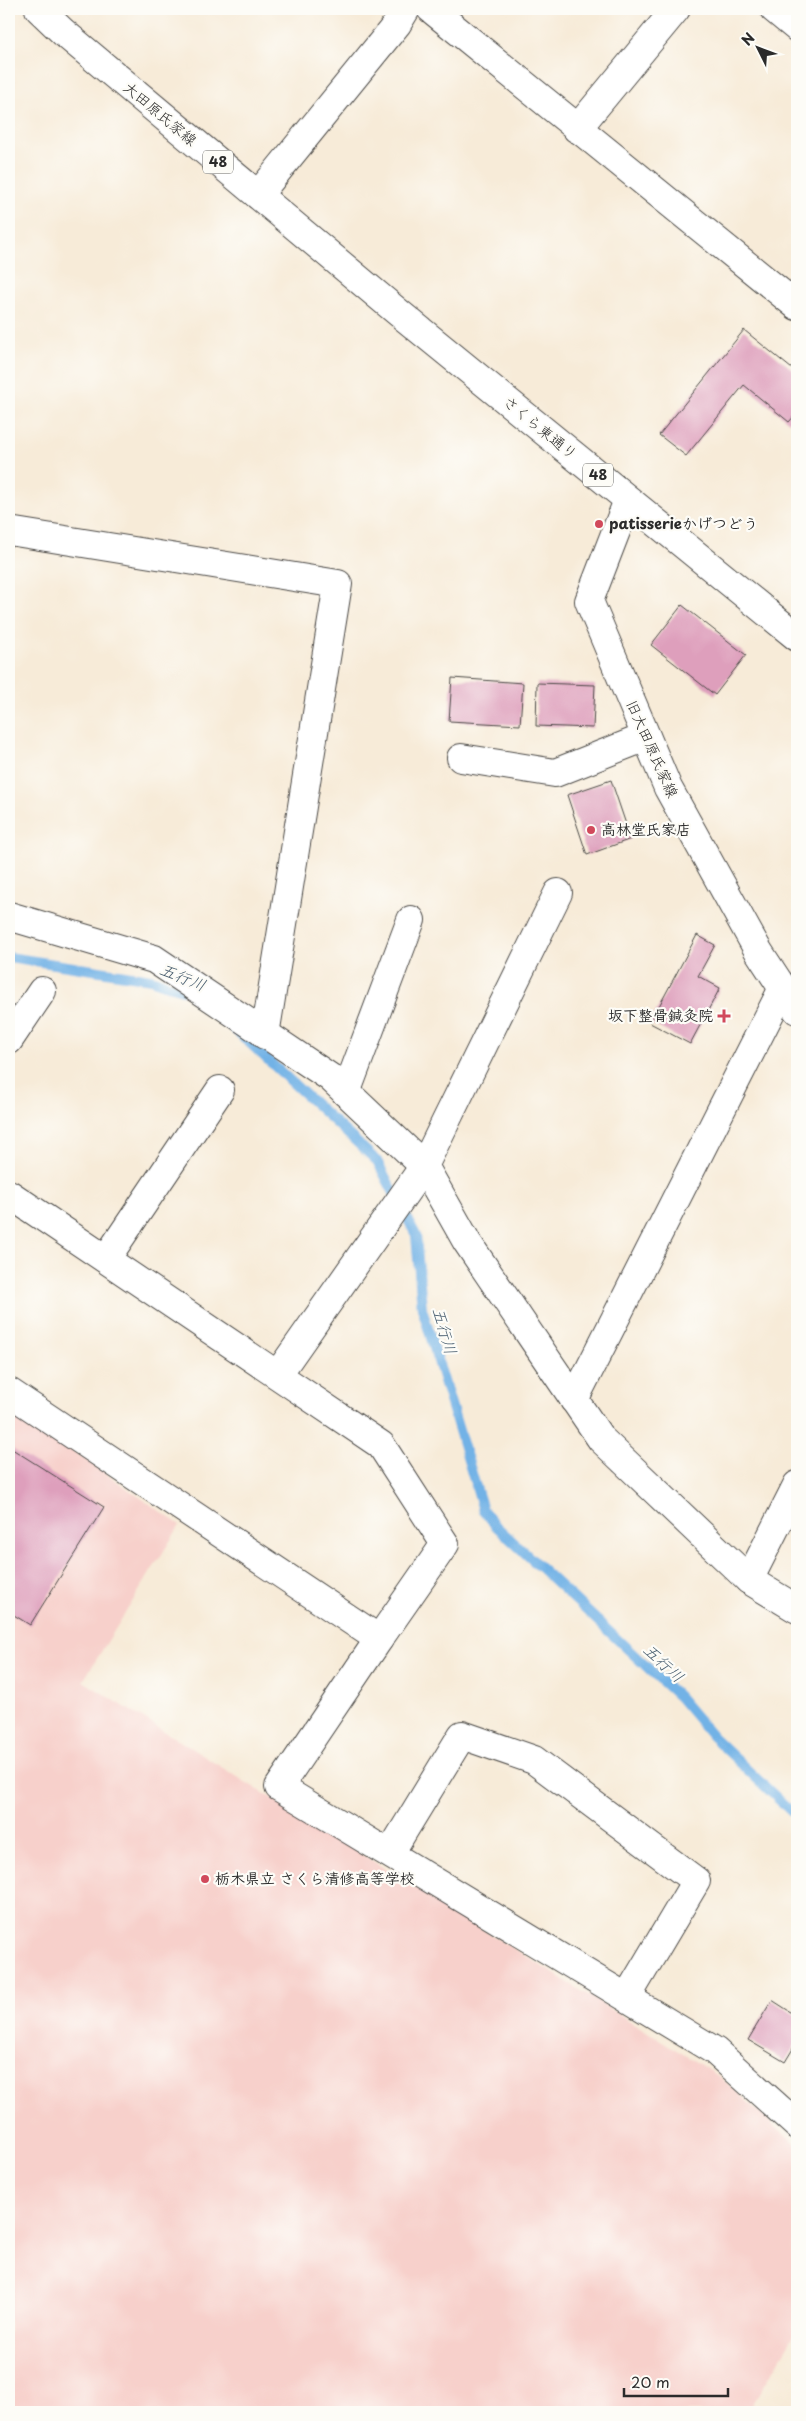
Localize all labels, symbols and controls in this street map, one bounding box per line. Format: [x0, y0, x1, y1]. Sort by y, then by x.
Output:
north arrow [734, 22, 784, 72]
text: N [736, 28, 759, 50]
street label: 大田原氏家線 [119, 75, 203, 151]
road number: 48 [203, 150, 233, 173]
street label: さくら東通り [499, 390, 583, 464]
road number: 48 [583, 464, 613, 486]
place label: patisserieかげつどう [609, 511, 758, 534]
marker: patisserieかげつどう [593, 518, 605, 530]
street label: 旧大田原氏家線 [622, 696, 685, 801]
place label: 高林堂氏家店 [601, 817, 691, 840]
marker: 高林堂氏家店 [585, 824, 597, 836]
water label: 五行川 [157, 956, 210, 996]
place label: 坂下整骨鍼灸院 [608, 1003, 713, 1026]
marker: 坂下整骨鍼灸院 [717, 1009, 731, 1023]
water label: 五行川 [428, 1304, 464, 1357]
water label: 五行川 [639, 1637, 690, 1687]
place label: 栃木県立 さくら清修高等学校 [215, 1866, 415, 1889]
marker: 栃木県立 さくら清修高等学校 [199, 1873, 211, 1885]
scale bar [624, 2366, 727, 2398]
text: 20 m [631, 2370, 670, 2393]

